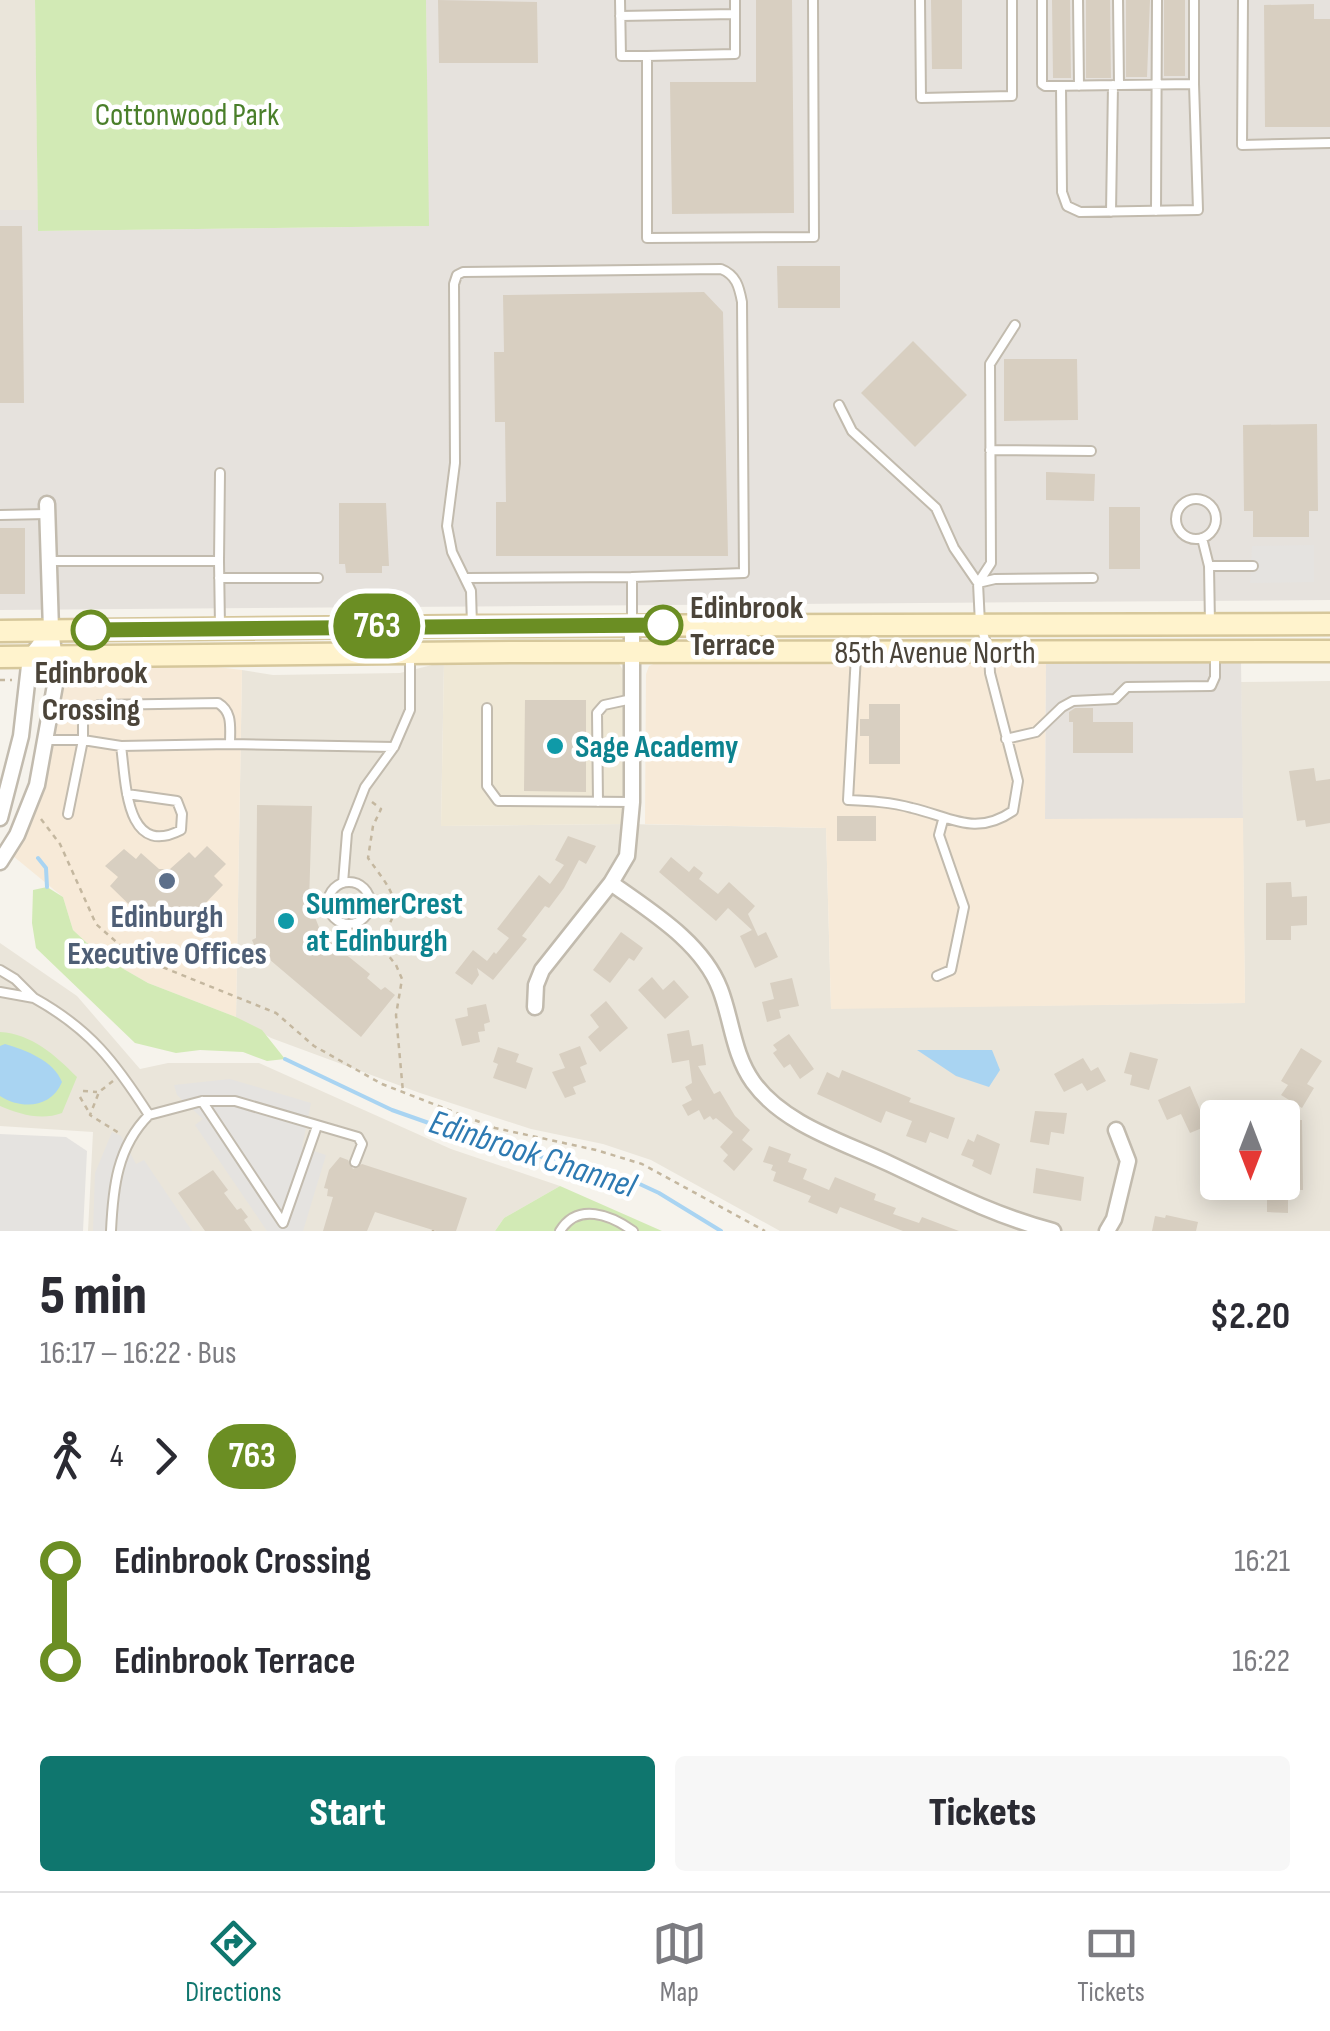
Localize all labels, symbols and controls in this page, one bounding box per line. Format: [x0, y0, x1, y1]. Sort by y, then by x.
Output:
park label: Cottonwood Park [95, 96, 279, 135]
place label: Edinbrook Terrace [690, 589, 804, 665]
line badge: 763 [320, 594, 434, 658]
text: 763 [353, 605, 401, 648]
marker: Edinbrook Terrace [644, 606, 682, 644]
marker: Edinbrook Crossing [72, 611, 110, 649]
street label: 85th Avenue North [834, 634, 1036, 673]
place label: Edinbrook Crossing [34, 654, 148, 730]
place label: Sage Academy [575, 728, 738, 767]
marker: Sage Academy [544, 735, 566, 757]
marker: Edinburgh Executive Offices [156, 870, 178, 892]
place label: SummerCrest at Edinburgh [306, 885, 463, 961]
place label: Edinburgh Executive Offices [67, 898, 267, 974]
marker: SummerCrest at Edinburgh [275, 910, 297, 932]
north arrow [1200, 1100, 1300, 1200]
map controls [1200, 1100, 1300, 1200]
water label: Edinbrook Channel [424, 1101, 643, 1209]
text: 5 min [40, 1263, 147, 1330]
text: $2.20 [1210, 1294, 1290, 1339]
text: 16:17 – 16:22 · Bus [40, 1334, 237, 1373]
icon: walk [40, 1429, 95, 1484]
icon: forward [138, 1429, 193, 1484]
text: 763 [228, 1435, 276, 1478]
text: 4 [110, 1437, 123, 1476]
text: Edinbrook Crossing [114, 1539, 371, 1584]
text: 16:21 [1234, 1542, 1290, 1581]
text: Edinbrook Terrace [114, 1639, 356, 1684]
text: 16:22 [1232, 1642, 1290, 1681]
button: Start [40, 1756, 655, 1871]
button: Tickets [675, 1756, 1290, 1871]
tab: Directions [185, 1916, 281, 2009]
tab: Map [652, 1916, 707, 2009]
tab: Tickets [1077, 1916, 1145, 2009]

